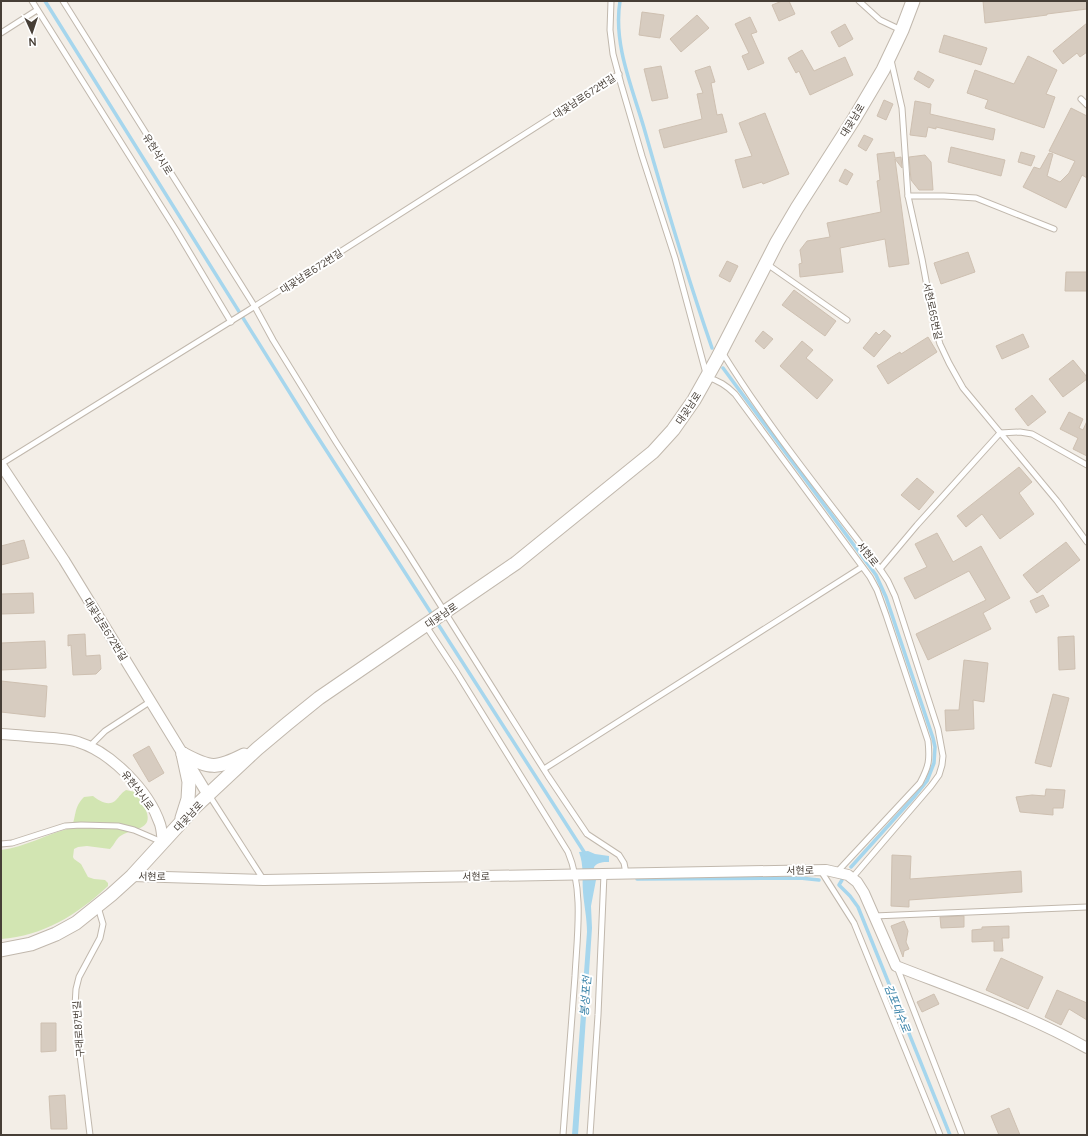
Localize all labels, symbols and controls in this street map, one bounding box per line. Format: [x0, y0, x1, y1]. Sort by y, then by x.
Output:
north arrow [12, 12, 52, 52]
text: N [28, 35, 37, 50]
street label: 대곶남로672번길 [550, 70, 618, 122]
street label: 대곶남로 [836, 101, 868, 139]
street label: 유현삭시로 [140, 131, 176, 177]
street label: 대곶남로672번길 [277, 245, 345, 297]
street label: 서현로65번길 [920, 281, 946, 341]
street label: 대곶남로 [672, 389, 704, 427]
street label: 서현로 [854, 539, 882, 569]
street label: 대곶남로672번길 [81, 595, 131, 663]
street label: 대곶남로 [422, 599, 460, 631]
street label: 유현삭시로 [119, 767, 157, 813]
street label: 대곶남로 [170, 798, 206, 834]
street label: 서현로 [786, 863, 814, 877]
street label: 서현로 [138, 869, 166, 883]
street label: 서현로 [462, 869, 490, 883]
water label: 봉성포천 [576, 973, 594, 1017]
water label: 김포대수로 [882, 982, 915, 1035]
street label: 구래로87번길 [69, 1000, 87, 1058]

